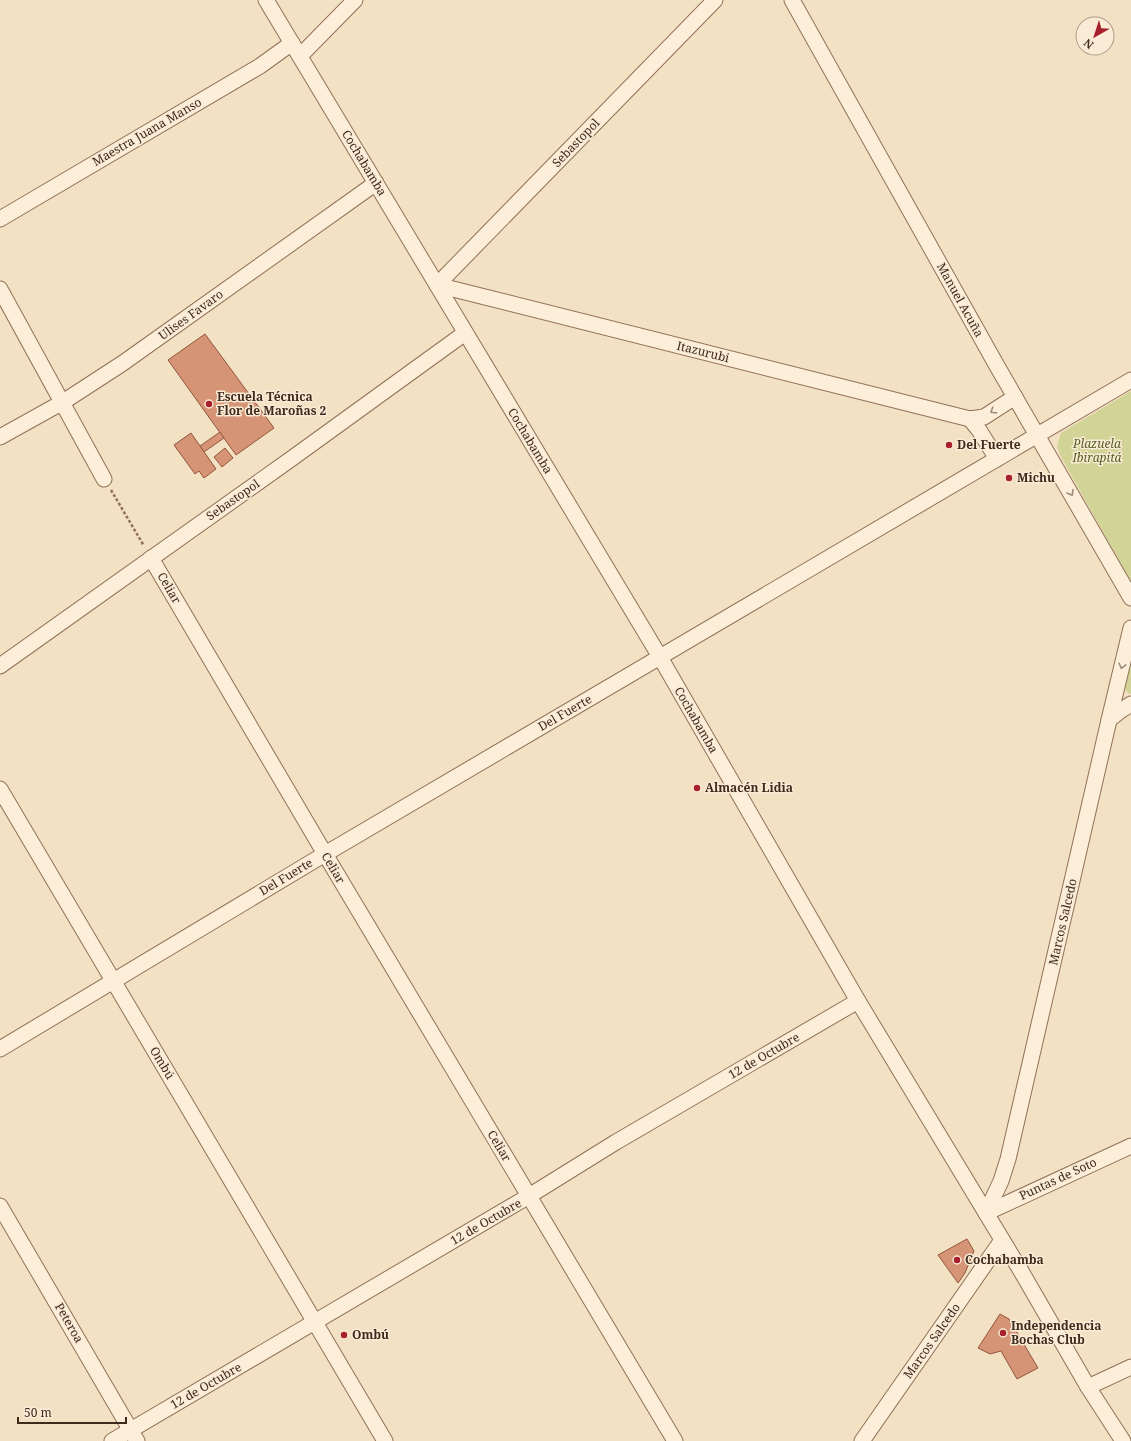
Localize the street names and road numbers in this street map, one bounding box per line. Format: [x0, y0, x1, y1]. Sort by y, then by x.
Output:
street label: Maestra Juana Manso [89, 93, 205, 170]
street label: Sebastopol [548, 114, 603, 171]
street label: Cochabamba [338, 127, 391, 199]
street label: Manuel Acuña [933, 259, 988, 340]
street label: Ulises Favaro [155, 285, 227, 344]
street label: Itazurubi [675, 337, 731, 366]
street label: Cochabamba [504, 405, 557, 477]
street label: Sebastopol [203, 475, 263, 524]
street label: Celiar [154, 569, 185, 607]
street label: Cochabamba [671, 683, 722, 756]
street label: Del Fuerte [535, 690, 595, 735]
street label: Celiar [317, 849, 350, 887]
street label: Del Fuerte [256, 854, 316, 899]
street label: Marcos Salcedo [1044, 877, 1081, 967]
street label: 12 de Octubre [725, 1028, 802, 1083]
street label: Ombú [146, 1043, 179, 1083]
street label: Celiar [483, 1127, 516, 1165]
street label: Puntas de Soto [1016, 1153, 1099, 1204]
street label: 12 de Octubre [447, 1194, 524, 1249]
street label: Marcos Salcedo [899, 1299, 964, 1382]
street label: Peteroa [51, 1300, 88, 1346]
street label: 12 de Octubre [167, 1358, 244, 1413]

